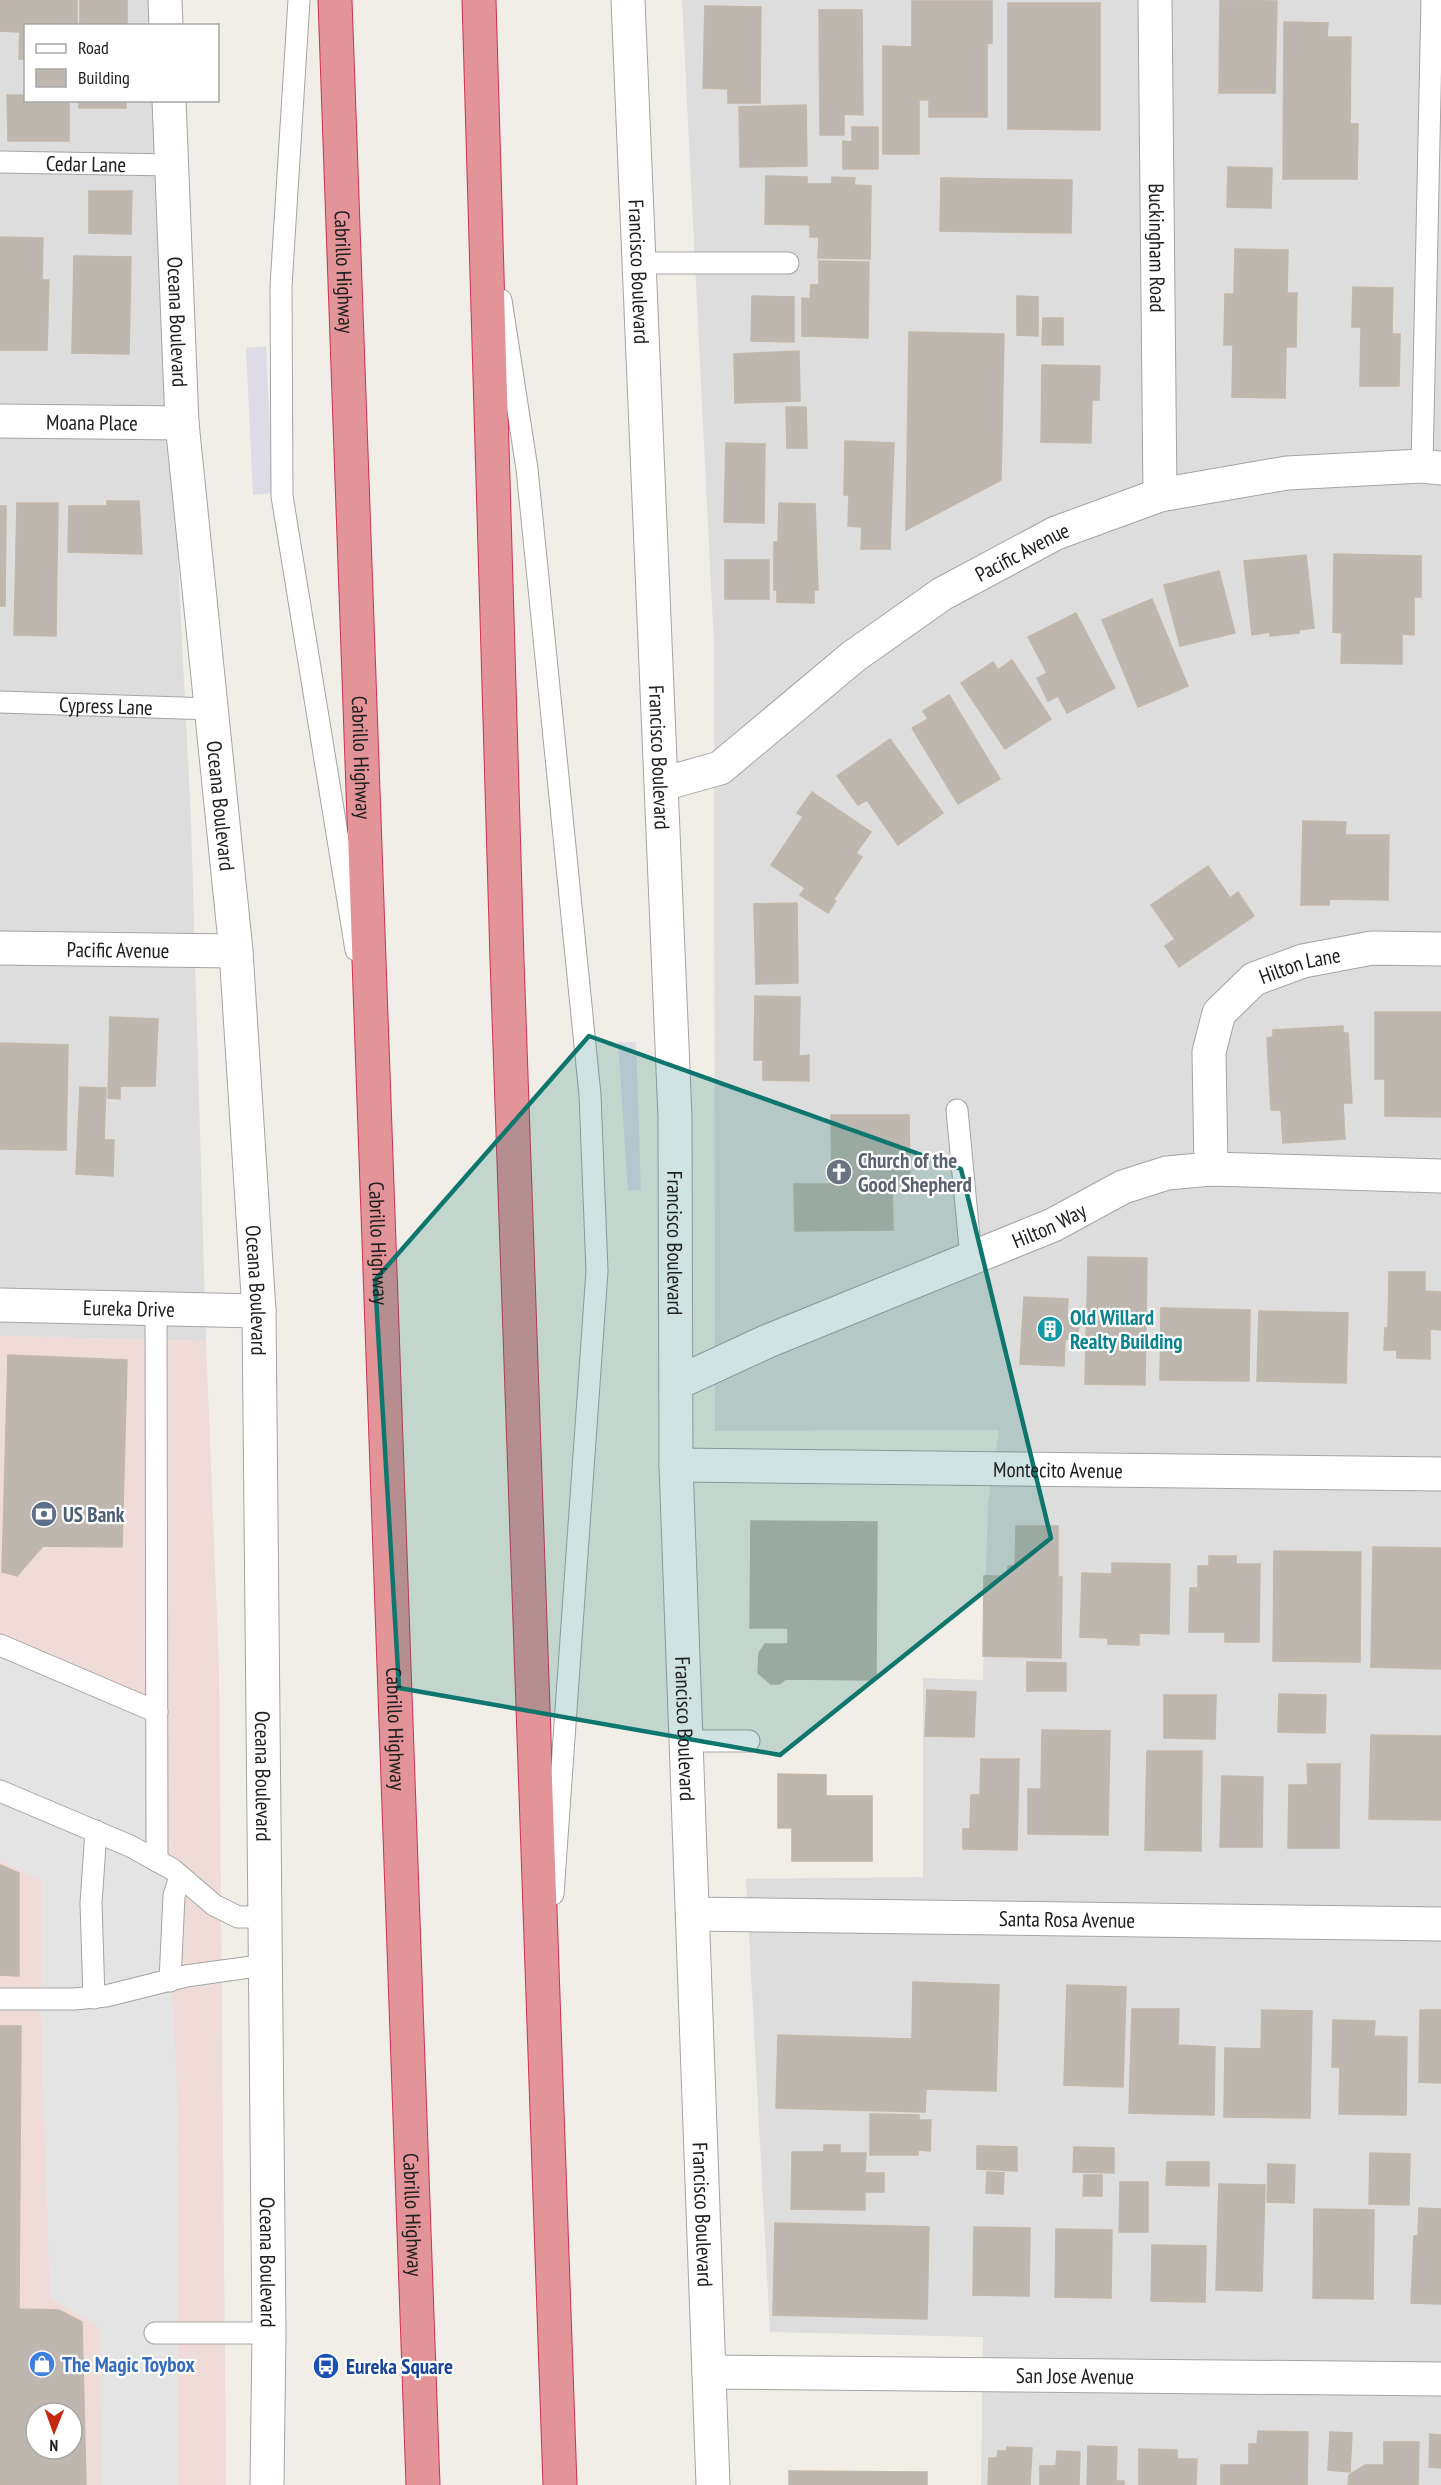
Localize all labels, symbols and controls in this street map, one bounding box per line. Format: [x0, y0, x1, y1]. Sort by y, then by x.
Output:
legend [24, 24, 219, 102]
text: Road [78, 36, 109, 59]
text: Building [78, 66, 130, 89]
street label: Cedar Lane [46, 149, 126, 178]
street label: Buckingham Road [1143, 183, 1172, 313]
street label: Francisco Boulevard [623, 199, 656, 345]
street label: Cabrillo Highway [329, 210, 360, 334]
street label: Oceana Boulevard [162, 256, 194, 388]
street label: Moana Place [46, 408, 138, 436]
street label: Pacific Avenue [970, 516, 1072, 587]
street label: Francisco Boulevard [643, 684, 676, 830]
street label: Cypress Lane [59, 690, 153, 721]
street label: Cabrillo Highway [346, 695, 378, 820]
street label: Oceana Boulevard [201, 739, 241, 872]
street label: Pacific Avenue [66, 935, 170, 964]
street label: Hilton Lane [1255, 941, 1343, 990]
place label: Church of the Good Shepherd [858, 1147, 972, 1198]
church icon: Church of the Good Shepherd [824, 1157, 854, 1187]
street label: Francisco Boulevard [662, 1171, 689, 1315]
street label: Cabrillo Highway [363, 1181, 395, 1305]
street label: Hilton Way [1008, 1196, 1091, 1254]
street label: Oceana Boulevard [240, 1224, 273, 1356]
street label: Eureka Drive [83, 1293, 175, 1323]
place label: Old Willard Realty Building [1070, 1304, 1183, 1355]
building icon: Old Willard Realty Building [1035, 1314, 1065, 1344]
street label: Montecito Avenue [993, 1455, 1123, 1484]
bank icon: US Bank [29, 1499, 59, 1529]
place label: US Bank [63, 1501, 125, 1528]
street label: Francisco Boulevard [669, 1656, 702, 1802]
street label: Cabrillo Highway [381, 1667, 412, 1791]
street label: Oceana Boulevard [249, 1711, 278, 1842]
street label: Santa Rosa Avenue [999, 1905, 1135, 1933]
street label: Francisco Boulevard [687, 2142, 719, 2287]
street label: Cabrillo Highway [398, 2152, 429, 2277]
street label: Oceana Boulevard [254, 2197, 282, 2328]
shop icon: The Magic Toybox [27, 2349, 57, 2379]
place label: The Magic Toybox [62, 2351, 195, 2378]
bus stop icon: Eureka Square [311, 2351, 341, 2381]
place label: Eureka Square [346, 2353, 453, 2380]
street label: San Jose Avenue [1016, 2361, 1134, 2390]
north arrow [24, 2401, 84, 2461]
text: N [49, 2436, 58, 2456]

